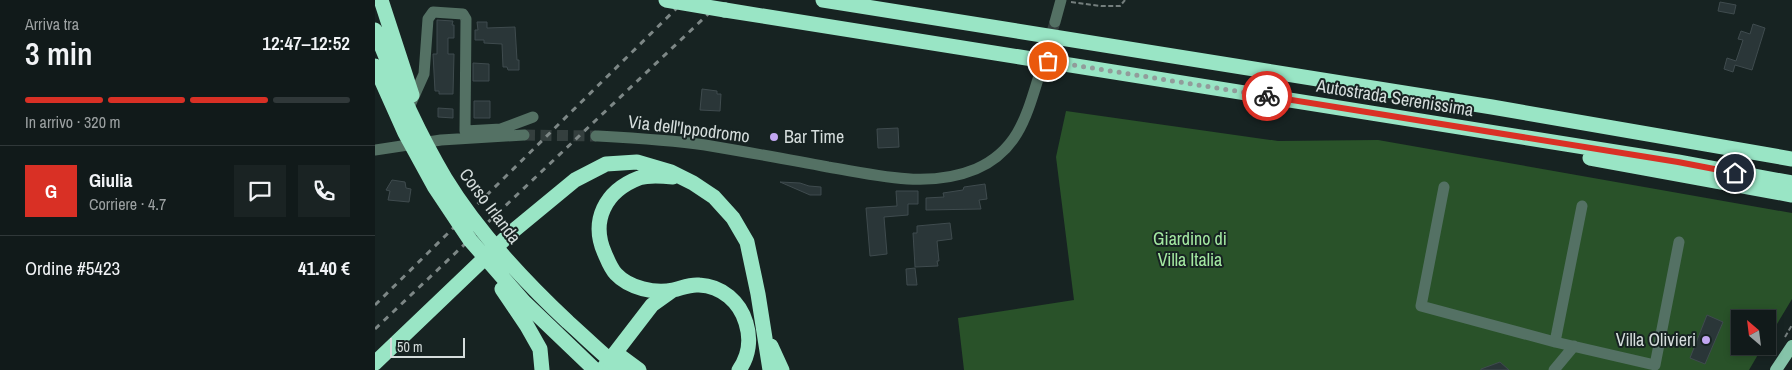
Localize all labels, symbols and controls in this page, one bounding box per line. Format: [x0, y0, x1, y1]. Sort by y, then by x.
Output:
text: Arriva tra [25, 13, 79, 35]
text: 12:47–12:52 [262, 30, 350, 56]
text: 3 min [25, 32, 93, 75]
pin [1027, 40, 1069, 82]
icon: bag [1034, 47, 1062, 75]
courier [1242, 71, 1292, 121]
street label: Autostrada Serenissima [1314, 73, 1475, 122]
icon: bike [1253, 82, 1281, 110]
street label: Via dell'Ippodromo [627, 109, 751, 148]
text: In arrivo · 320 m [25, 111, 121, 133]
place label: Bar Time [784, 124, 844, 149]
marker: Bar Time [768, 131, 780, 143]
pin [1714, 152, 1756, 194]
icon: home [1721, 159, 1749, 187]
street label: Corso Irlanda [454, 163, 527, 249]
button: chat [234, 165, 286, 217]
button: phone [298, 165, 350, 217]
text: Giulia [89, 167, 132, 193]
text: G [45, 178, 57, 204]
text: Corriere · 4.7 [89, 193, 166, 215]
park label: Giardino di Villa Italia [1153, 226, 1227, 272]
text: Ordine #5423 [25, 255, 120, 281]
text: 41.40 € [298, 255, 350, 281]
north arrow [1731, 310, 1776, 355]
map controls [1731, 310, 1776, 355]
place label: Villa Olivieri [1616, 327, 1696, 352]
marker: Villa Olivieri [1700, 334, 1712, 346]
scale bar [390, 335, 465, 358]
text: 50 m [397, 338, 423, 356]

